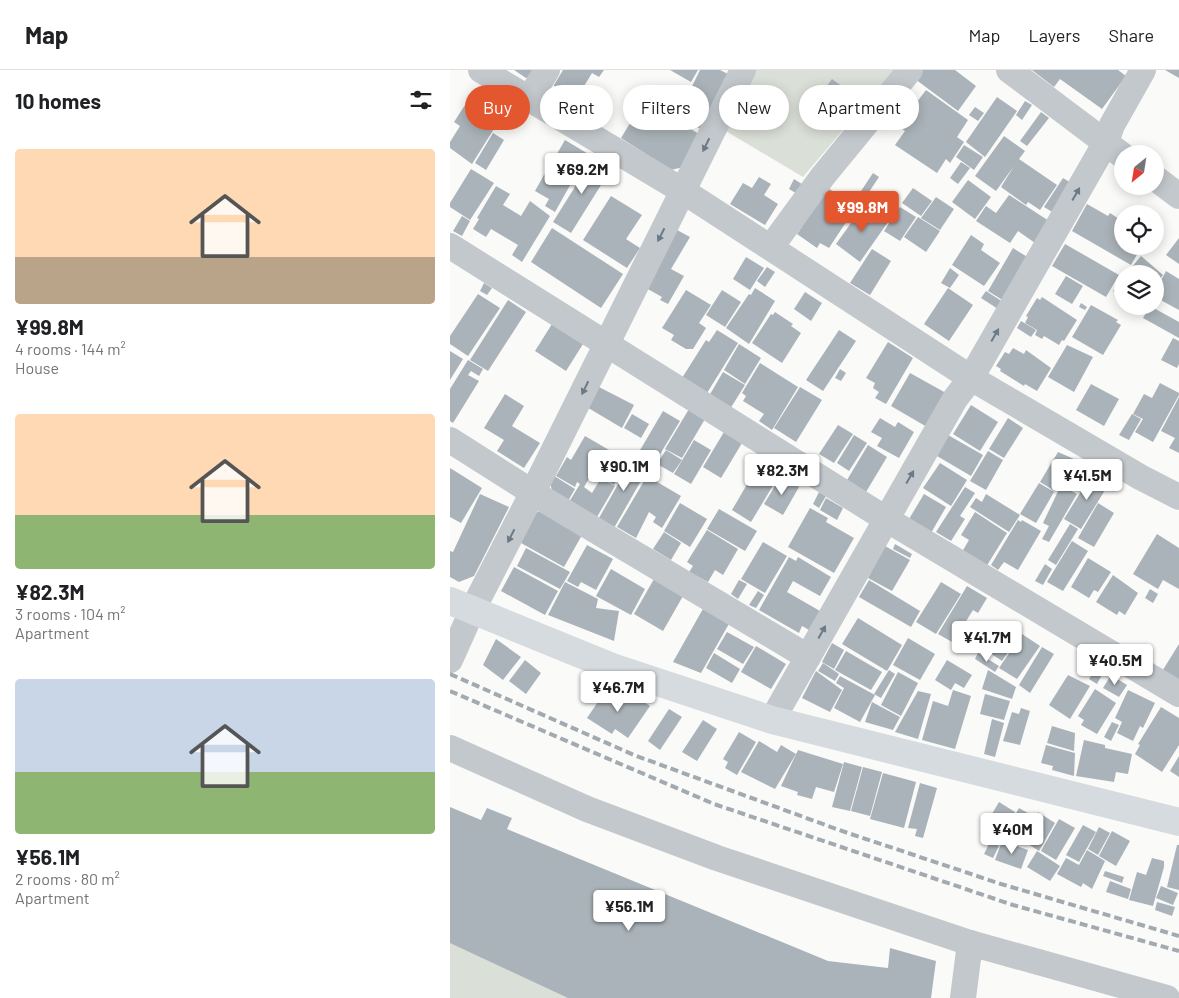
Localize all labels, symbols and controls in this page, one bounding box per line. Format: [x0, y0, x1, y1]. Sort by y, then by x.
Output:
text: Map [25, 20, 68, 49]
text: Map [968, 24, 1000, 46]
text: Layers [1028, 24, 1081, 46]
text: Share [1109, 24, 1154, 46]
chip: Buy [465, 85, 530, 130]
chip: Rent [540, 85, 613, 130]
chip: Filters [623, 85, 709, 130]
chip: New [719, 85, 789, 130]
chip: Apartment [799, 85, 919, 130]
icon: filters [407, 86, 435, 114]
text: 10 homes [15, 88, 101, 113]
one-way arrow [702, 138, 710, 152]
north arrow [1114, 145, 1164, 195]
map controls [1114, 145, 1164, 315]
pin: ¥69.2M [541, 152, 623, 195]
text: ¥69.2M [556, 159, 608, 178]
icon: home [180, 181, 270, 271]
one-way arrow [1072, 187, 1080, 202]
pin: ¥99.8M [821, 190, 903, 233]
text: ¥99.8M [836, 197, 888, 216]
button: locate [1114, 205, 1164, 255]
one-way arrow [657, 228, 665, 242]
button: layers [1114, 265, 1164, 315]
text: ¥99.8M [15, 314, 84, 339]
one-way arrow [991, 329, 1000, 342]
text: 4 rooms · 144 m² [15, 339, 126, 358]
text: House [15, 358, 59, 377]
one-way arrow [581, 381, 589, 395]
icon: home [180, 446, 270, 536]
pin: ¥90.1M [583, 450, 665, 492]
pin: ¥82.3M [741, 454, 823, 496]
text: ¥90.1M [599, 456, 649, 475]
pin: ¥41.5M [1046, 458, 1128, 501]
text: ¥82.3M [756, 460, 809, 479]
text: ¥41.5M [1062, 465, 1112, 484]
one-way arrow [906, 470, 915, 483]
one-way arrow [507, 528, 515, 543]
text: ¥82.3M [15, 579, 85, 604]
text: 3 rooms · 104 m² [15, 604, 125, 623]
pin: ¥41.7M [946, 620, 1028, 663]
text: Apartment [15, 623, 90, 642]
one-way arrow [818, 624, 826, 639]
text: ¥41.7M [963, 627, 1011, 646]
pin: ¥40.5M [1074, 644, 1156, 686]
text: ¥40.5M [1088, 650, 1142, 669]
pin: ¥46.7M [577, 670, 659, 713]
text: ¥46.7M [592, 677, 644, 696]
icon: home [180, 711, 270, 801]
pin: ¥40M [982, 812, 1042, 855]
text: ¥40M [991, 819, 1033, 838]
text: ¥56.1M [15, 844, 80, 869]
text: 2 rooms · 80 m² [15, 869, 120, 888]
text: Apartment [15, 888, 90, 907]
pin: ¥56.1M [588, 890, 670, 932]
text: ¥56.1M [604, 896, 654, 915]

